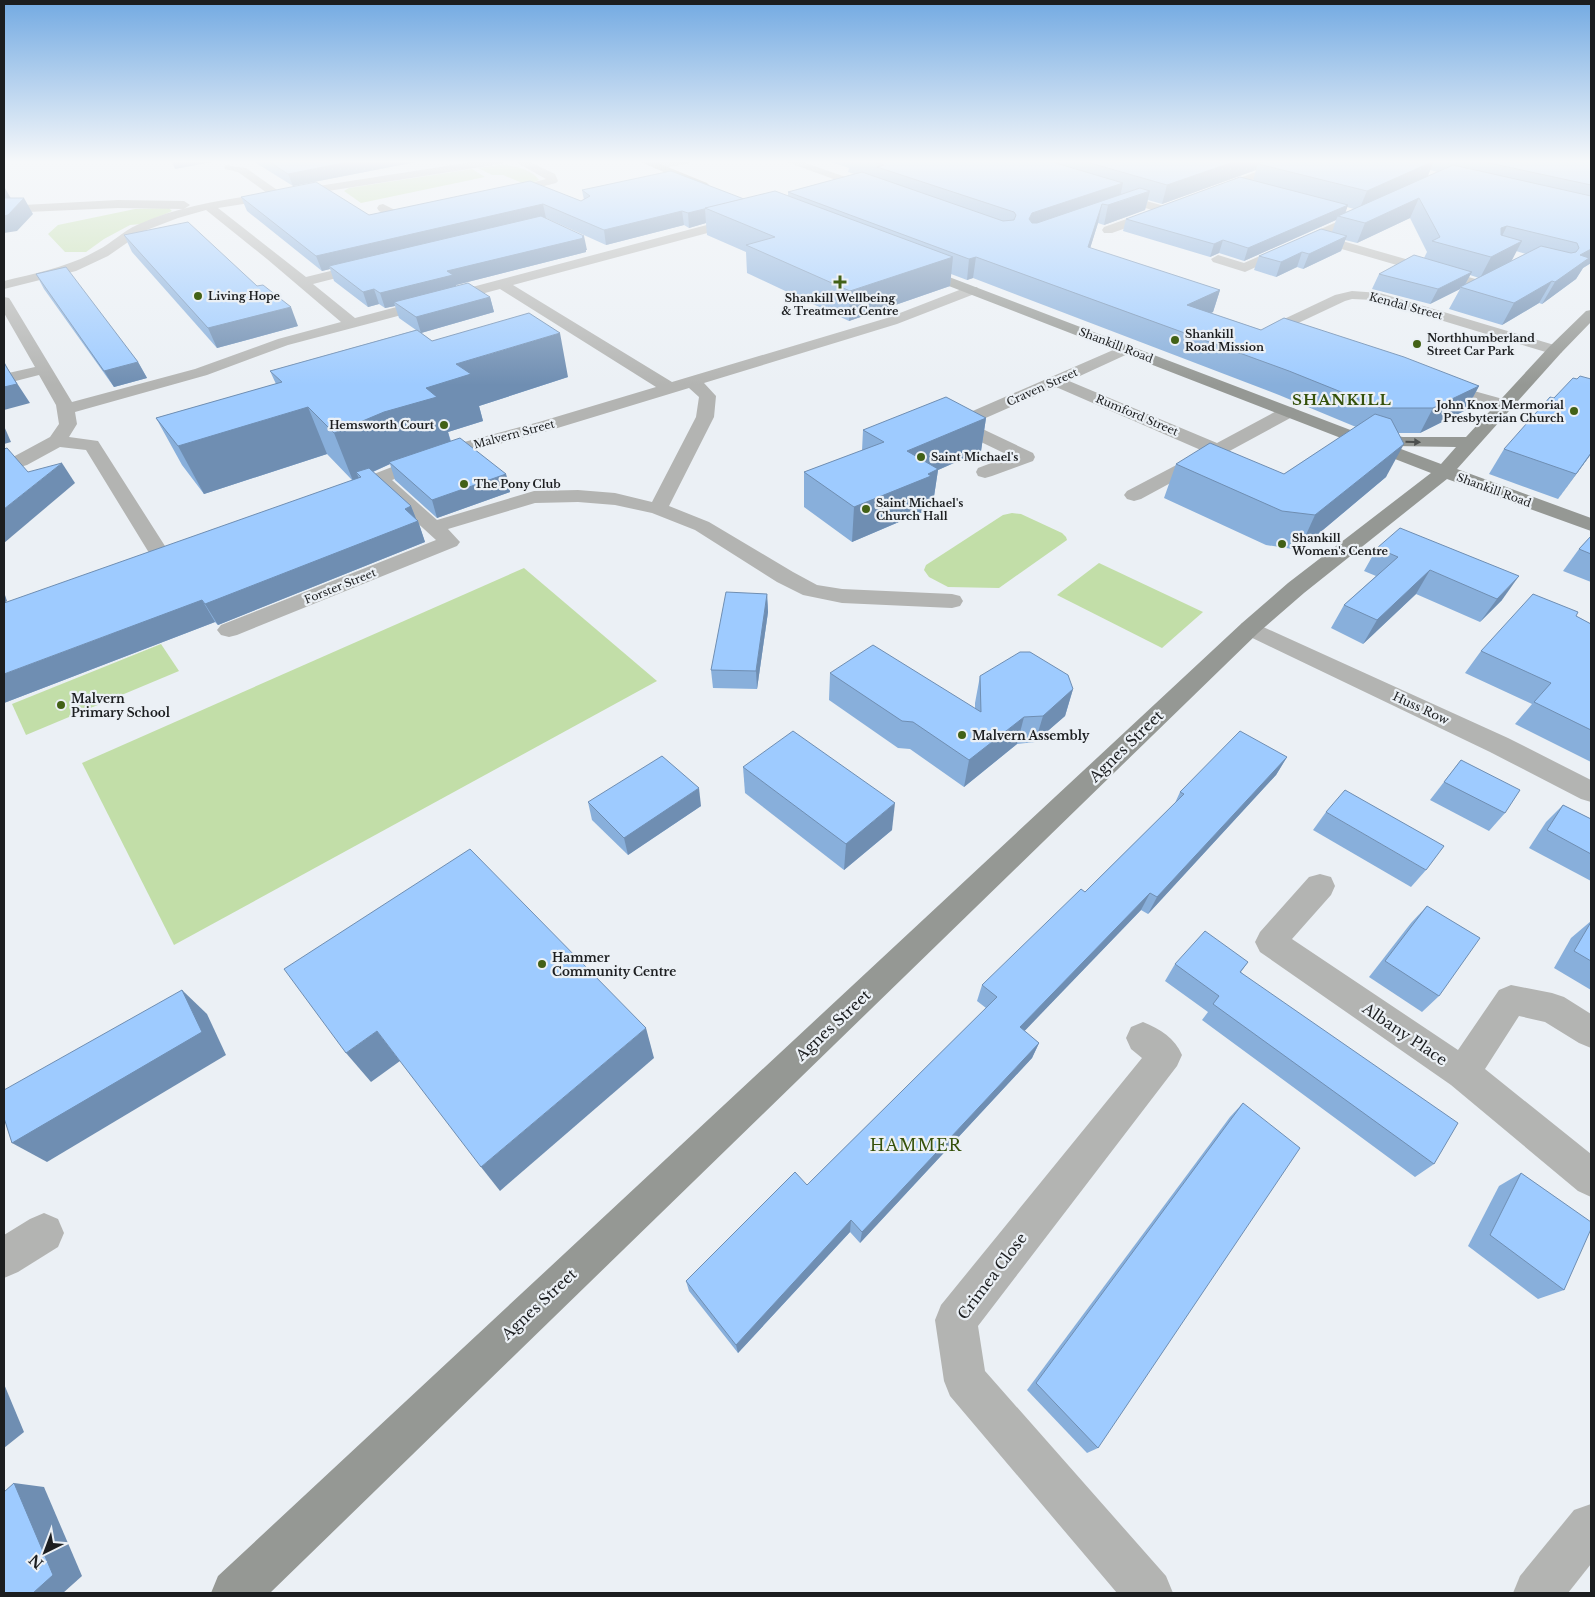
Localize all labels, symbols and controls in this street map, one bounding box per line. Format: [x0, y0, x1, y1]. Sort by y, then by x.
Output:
marker: Shankill Wellbeing & Treatment Centre [833, 275, 847, 289]
place label: Living Hope [208, 289, 281, 303]
street label: Kendal Street [1368, 289, 1445, 323]
marker: Living Hope [192, 290, 204, 302]
place label: Shankill Wellbeing & Treatment Centre [782, 291, 899, 318]
street label: Shankill Road [1077, 324, 1156, 366]
place label: Shankill Road Mission [1185, 327, 1264, 354]
place label: Northhumberland Street Car Park [1427, 331, 1535, 358]
marker: Shankill Road Mission [1169, 334, 1181, 346]
marker: Northhumberland Street Car Park [1411, 338, 1423, 350]
street label: Craven Street [1004, 365, 1081, 409]
district label: SHANKILL [1292, 390, 1392, 409]
street label: Rumford Street [1094, 391, 1181, 439]
place label: John Knox Mermorial Presbyterian Church [1434, 398, 1564, 425]
marker: John Knox Mermorial Presbyterian Church [1568, 405, 1580, 417]
street label: Malvern Street [472, 416, 557, 452]
place label: Hemsworth Court [329, 418, 435, 432]
marker: Hemsworth Court [438, 419, 450, 431]
one-way arrow [1405, 438, 1421, 446]
place label: Saint Michael's [931, 450, 1018, 464]
marker: Saint Michael's [915, 451, 927, 463]
street label: Shankill Road [1455, 470, 1534, 510]
place label: The Pony Club [474, 477, 561, 491]
marker: The Pony Club [458, 478, 470, 490]
place label: Saint Michael's Church Hall [876, 496, 963, 523]
marker: Saint Michael's Church Hall [860, 503, 872, 515]
place label: Shankill Women's Centre [1291, 531, 1389, 558]
marker: Shankill Women's Centre [1276, 538, 1288, 550]
street label: Forster Street [302, 565, 379, 607]
street label: Huss Row [1390, 688, 1452, 728]
place label: Malvern Primary School [71, 691, 171, 720]
marker: Malvern Primary School [55, 699, 67, 711]
street label: Agnes Street [1084, 706, 1167, 787]
place label: Malvern Assembly [972, 728, 1090, 743]
marker: Malvern Assembly [956, 729, 968, 741]
place label: Hammer Community Centre [552, 950, 676, 979]
marker: Hammer Community Centre [536, 958, 548, 970]
street label: Agnes Street [791, 985, 875, 1065]
street label: Albany Place [1358, 998, 1451, 1069]
district label: HAMMER [870, 1135, 963, 1155]
street label: Crimea Close [953, 1229, 1031, 1323]
street label: Agnes Street [497, 1264, 581, 1344]
north arrow [20, 1527, 70, 1577]
text: N [25, 1551, 47, 1573]

